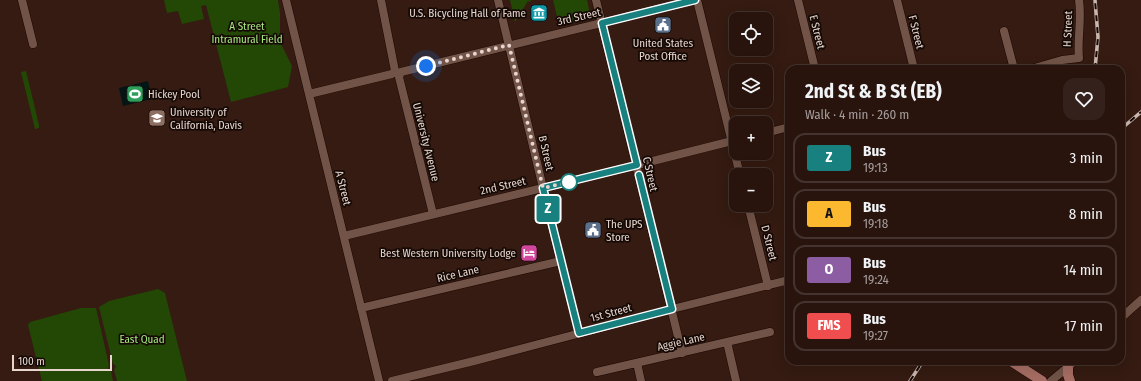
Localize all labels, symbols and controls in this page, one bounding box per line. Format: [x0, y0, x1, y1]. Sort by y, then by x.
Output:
museum icon: U.S. Bicycling Hall of Fame [529, 3, 549, 23]
street label: 3rd Street [556, 6, 602, 28]
place label: U.S. Bicycling Hall of Fame [409, 7, 526, 20]
street label: H Street [1061, 10, 1075, 47]
map controls [729, 12, 773, 212]
button: locate [729, 12, 773, 56]
street label: E Street [806, 14, 828, 51]
street label: F Street [906, 14, 927, 51]
public building icon: United States Post Office [653, 15, 673, 35]
park label: A Street Intramural Field [211, 20, 283, 46]
place label: United States Post Office [633, 37, 693, 63]
your location [416, 56, 436, 76]
button: layers [729, 64, 773, 108]
button: heart [1063, 78, 1105, 120]
text: 2nd St & B St (EB) [805, 80, 942, 103]
sports icon: Hickey Pool [125, 84, 145, 104]
place label: Hickey Pool [148, 88, 200, 101]
street label: University Avenue [410, 101, 442, 183]
place label: University of California, Davis [170, 106, 242, 132]
text: Walk · 4 min · 260 m [805, 107, 909, 122]
school or university icon: University of California, Davis [147, 108, 167, 128]
button: + [729, 116, 773, 160]
street label: B Street [536, 134, 556, 172]
text: Bus [863, 142, 886, 160]
text: Z [826, 149, 832, 166]
text: 3 min [1069, 149, 1103, 167]
street label: C Street [640, 155, 660, 193]
text: 19:13 [863, 160, 888, 175]
button: − [729, 168, 773, 212]
street label: A Street [332, 169, 354, 207]
unlabelled marker [560, 173, 578, 191]
street label: 2nd Street [479, 174, 527, 198]
line badge: Z [535, 196, 561, 222]
text: Bus [863, 198, 886, 216]
text: Z [545, 200, 551, 217]
text: A [825, 205, 833, 222]
text: 8 min [1069, 205, 1103, 223]
text: 19:18 [863, 216, 888, 231]
place label: The UPS Store [606, 218, 643, 244]
public building icon: The UPS Store [583, 220, 603, 240]
street label: D Street [758, 224, 780, 262]
hotel icon: Best Western University Lodge [519, 243, 539, 263]
place label: Best Western University Lodge [380, 247, 516, 260]
text: Bus [863, 254, 886, 272]
text: O [825, 261, 833, 278]
text: 14 min [1063, 261, 1103, 279]
street label: Rice Lane [436, 263, 480, 285]
text: 19:24 [863, 272, 889, 287]
street label: 1st Street [589, 301, 633, 325]
text: Bus [863, 310, 886, 328]
text: FMS [818, 317, 840, 334]
text: 17 min [1064, 317, 1103, 335]
text: 19:27 [863, 328, 888, 343]
street label: Aggie Lane [656, 330, 706, 354]
park label: East Quad [119, 333, 165, 346]
scale bar [12, 353, 112, 372]
text: 100 m [18, 355, 45, 368]

